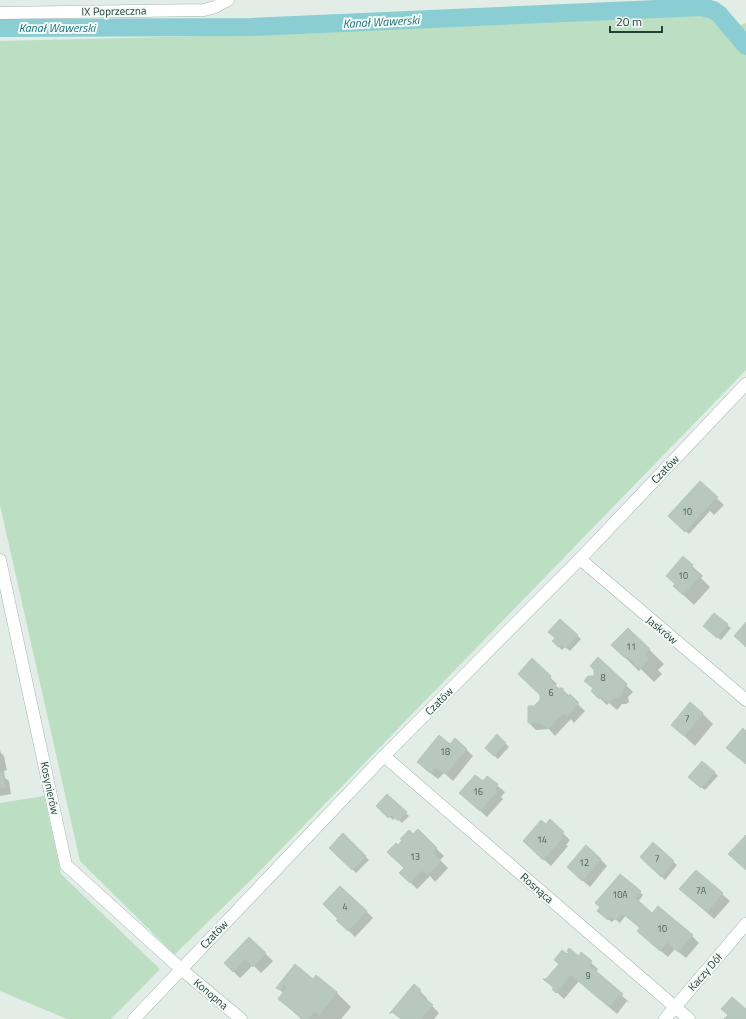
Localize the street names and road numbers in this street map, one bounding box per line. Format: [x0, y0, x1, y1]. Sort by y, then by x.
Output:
street label: IX Poprzeczna [81, 2, 147, 20]
street label: Czatów [647, 451, 683, 487]
street label: Jaskrów [643, 612, 682, 648]
street label: Czatów [421, 683, 457, 719]
street label: Kosynierów [37, 760, 64, 817]
street label: Rosnąca [517, 869, 557, 907]
street label: Czatów [196, 916, 232, 952]
street label: Kaczy Dół [684, 949, 726, 994]
street label: Konopna [190, 975, 232, 1014]

